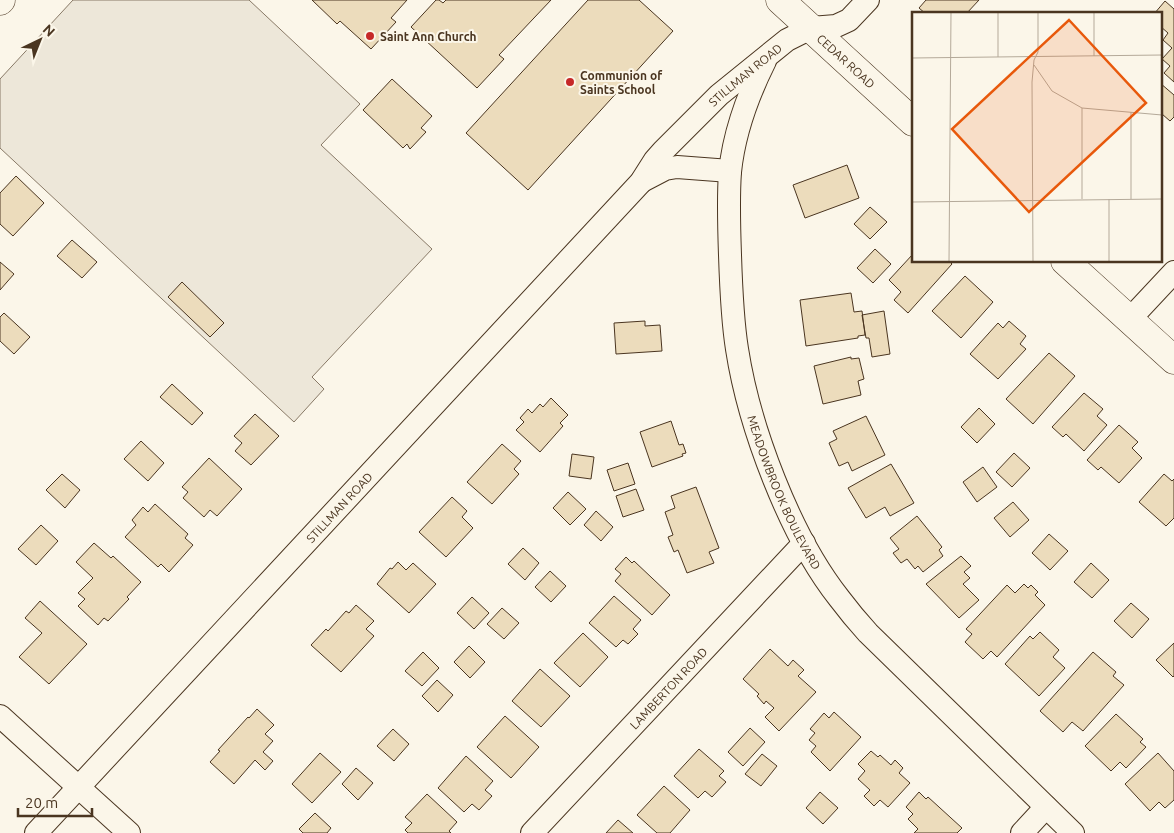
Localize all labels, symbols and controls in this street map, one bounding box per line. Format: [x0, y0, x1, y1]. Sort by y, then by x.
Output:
inset map [912, 12, 1162, 262]
north arrow [15, 15, 65, 65]
text: N [40, 21, 58, 40]
marker: Saint Ann Church [364, 30, 376, 42]
place label: Saint Ann Church [380, 30, 477, 43]
street label: CEDAR ROAD [815, 31, 878, 90]
street label: STILLMAN ROAD [706, 41, 784, 108]
place label: Communion of Saints School [580, 69, 663, 96]
marker: Communion of Saints School [564, 76, 576, 88]
street label: MEADOWBROOK BOULEVARD [746, 414, 824, 572]
street label: STILLMAN ROAD [303, 469, 375, 545]
street label: LAMBERTON ROAD [627, 645, 709, 731]
scale bar [18, 786, 91, 818]
text: 20 m [25, 794, 58, 811]

